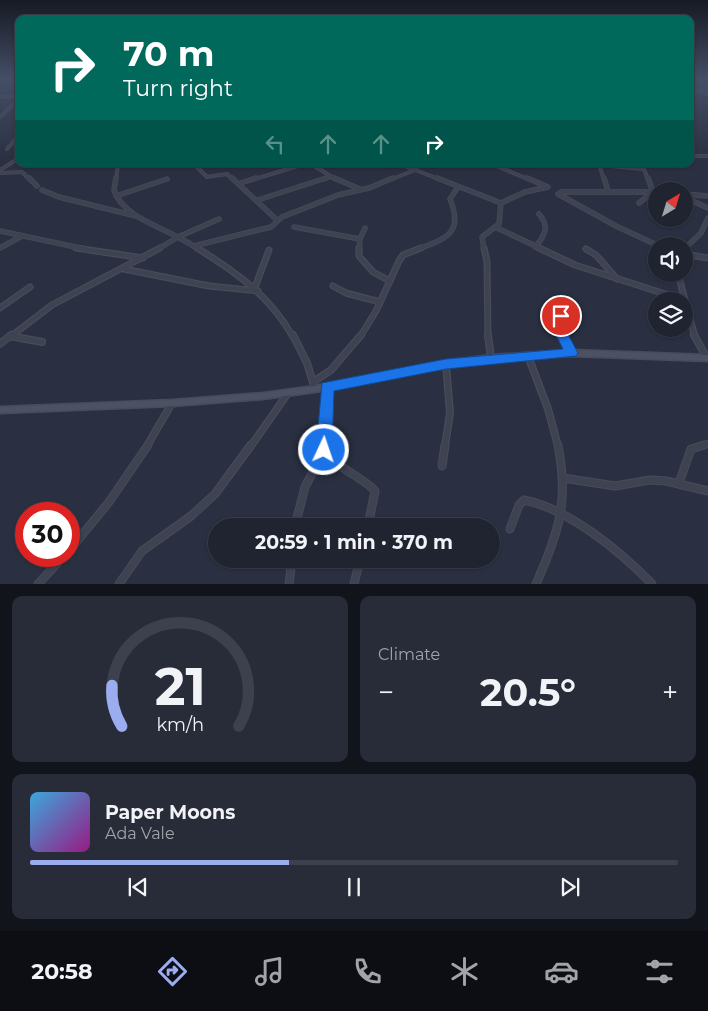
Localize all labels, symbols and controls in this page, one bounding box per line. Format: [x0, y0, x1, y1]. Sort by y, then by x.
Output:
text: 70 m [123, 32, 214, 75]
icon: right [40, 35, 105, 100]
text: Turn right [123, 75, 233, 102]
icon: left [261, 130, 289, 158]
icon: ahead [314, 130, 342, 158]
icon: ahead [367, 130, 395, 158]
icon: right [420, 130, 448, 158]
north arrow [648, 182, 692, 228]
map controls [648, 182, 693, 337]
button: sound [648, 237, 693, 282]
button: layers [648, 292, 693, 337]
pin [540, 295, 582, 337]
icon: arrive [547, 302, 575, 330]
position arrow [297, 423, 349, 475]
speed limit sign: 30 [15, 502, 80, 567]
text: 20:59 · 1 min · 370 m [255, 531, 453, 554]
text: Climate [378, 645, 440, 664]
text: 21 [154, 655, 206, 718]
text: 20.5° [480, 669, 576, 716]
text: − [378, 675, 394, 709]
text: + [662, 675, 678, 709]
text: km/h [156, 714, 204, 735]
text: Paper Moons [105, 801, 235, 824]
text: Ada Vale [105, 824, 175, 843]
icon: previous [124, 873, 152, 901]
icon: pause [340, 873, 368, 901]
icon: next [556, 873, 584, 901]
icon: directions [155, 954, 190, 989]
icon: music [252, 954, 287, 989]
icon: phone [350, 954, 385, 989]
icon: climate [447, 954, 482, 989]
icon: car [544, 954, 579, 989]
icon: filters [642, 954, 677, 989]
text: 20:58 [31, 958, 92, 985]

